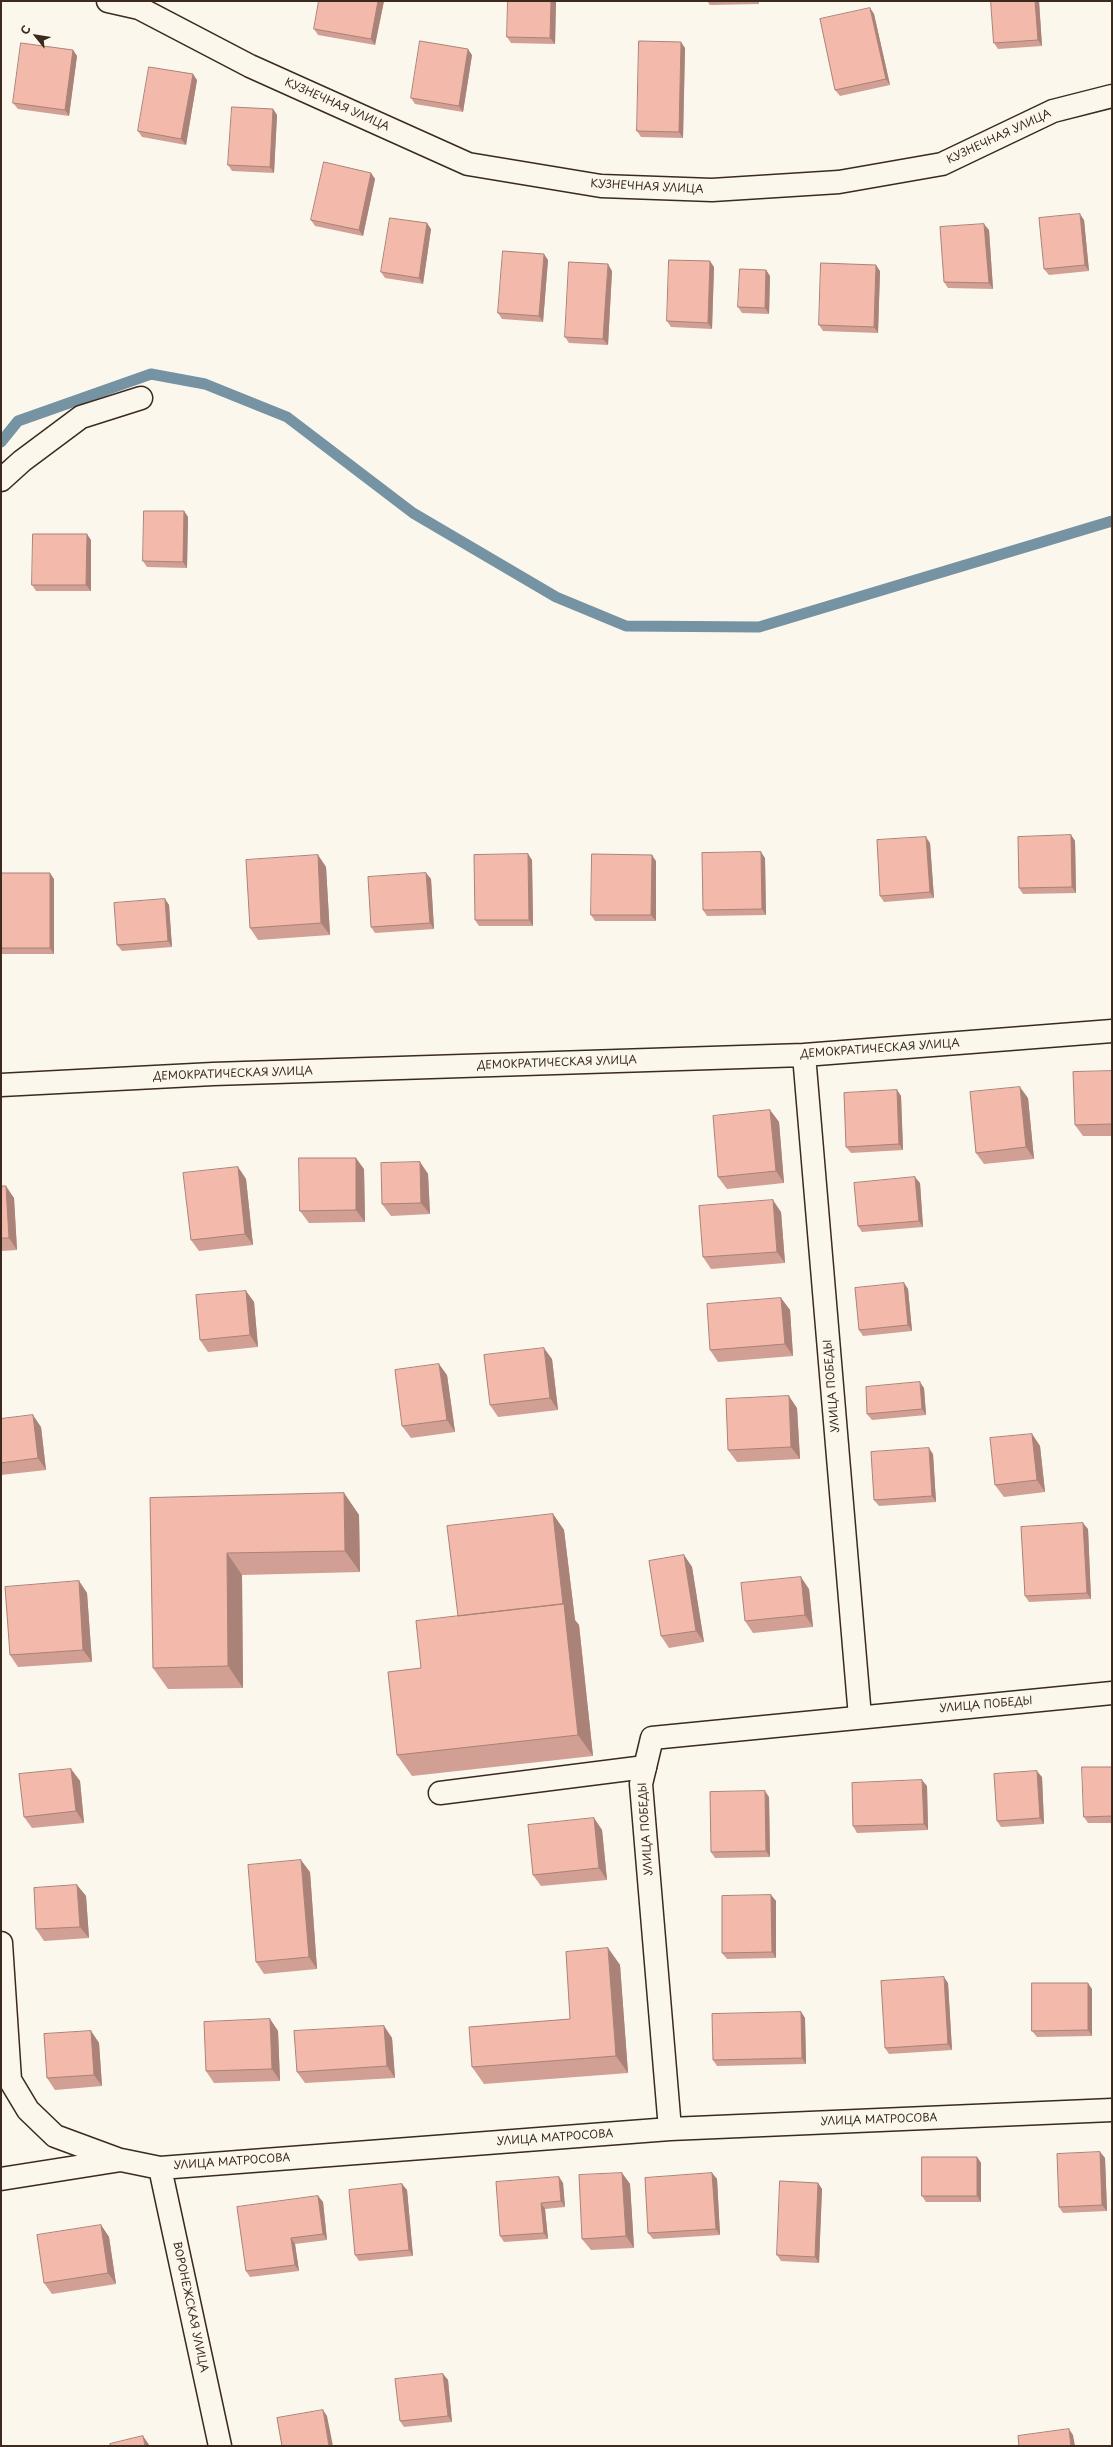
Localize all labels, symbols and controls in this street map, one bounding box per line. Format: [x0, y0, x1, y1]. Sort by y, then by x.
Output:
north arrow [16, 16, 56, 56]
text: С [16, 22, 35, 38]
street label: КУЗНЕЧНАЯ УЛИЦА [283, 76, 391, 134]
street label: КУЗНЕЧНАЯ УЛИЦА [945, 107, 1053, 167]
street label: КУЗНЕЧНАЯ УЛИЦА [590, 177, 704, 197]
street label: ДЕМОКРАТИЧЕСКАЯ УЛИЦА [800, 1037, 960, 1061]
street label: ДЕМОКРАТИЧЕСКАЯ УЛИЦА [477, 1054, 637, 1072]
street label: ДЕМОКРАТИЧЕСКАЯ УЛИЦА [153, 1065, 313, 1083]
street label: УЛИЦА ПОБЕДЫ [821, 1339, 843, 1433]
street label: УЛИЦА ПОБЕДЫ [939, 1694, 1033, 1716]
street label: УЛИЦА ПОБЕДЫ [636, 1782, 656, 1876]
street label: УЛИЦА МАТРОСОВА [820, 2111, 938, 2129]
street label: УЛИЦА МАТРОСОВА [496, 2127, 614, 2149]
street label: УЛИЦА МАТРОСОВА [173, 2151, 291, 2173]
street label: ВОРОНЕЖСКАЯ УЛИЦА [170, 2240, 210, 2374]

